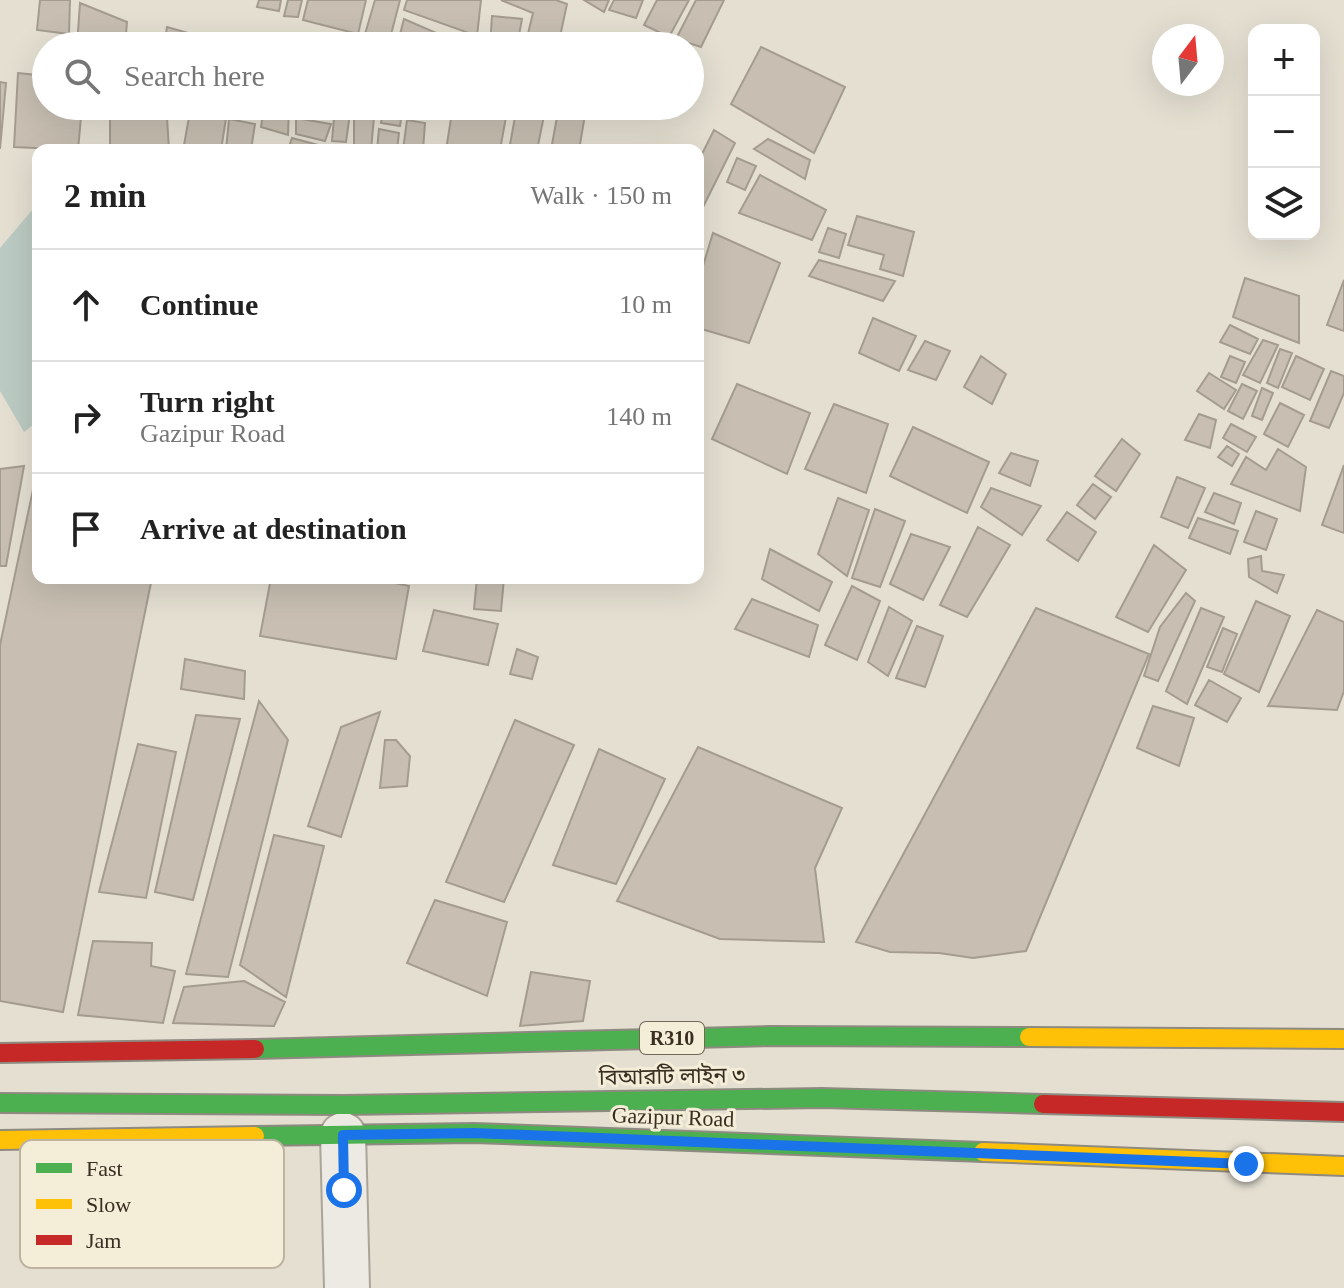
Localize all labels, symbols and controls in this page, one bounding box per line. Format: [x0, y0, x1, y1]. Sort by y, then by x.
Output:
north arrow [1152, 24, 1224, 96]
map controls [1248, 24, 1320, 240]
button: + [1248, 24, 1320, 96]
search box [32, 32, 704, 120]
icon: search [60, 54, 104, 98]
text: Search here [124, 59, 265, 92]
button: − [1248, 96, 1320, 168]
button: layers [1248, 168, 1320, 240]
text: 2 min [64, 177, 146, 214]
text: Walk · 150 m [530, 181, 672, 210]
icon: ahead [64, 283, 108, 327]
text: Continue [140, 288, 258, 321]
text: 10 m [619, 290, 672, 319]
text: Turn right [140, 385, 275, 418]
icon: right [64, 395, 108, 439]
text: 140 m [606, 402, 672, 431]
text: Gazipur Road [140, 419, 285, 448]
icon: arrive [64, 507, 108, 551]
text: Arrive at destination [140, 512, 407, 545]
road number: R310 [640, 1022, 704, 1054]
street label: বিআরটি লাইন ৩ [598, 1062, 745, 1090]
street label: Gazipur Road [611, 1102, 735, 1132]
legend [20, 1140, 284, 1268]
route end [1228, 1146, 1264, 1182]
text: Fast [86, 1156, 123, 1181]
route start [326, 1172, 362, 1208]
text: Slow [86, 1192, 131, 1217]
text: Jam [86, 1228, 121, 1253]

